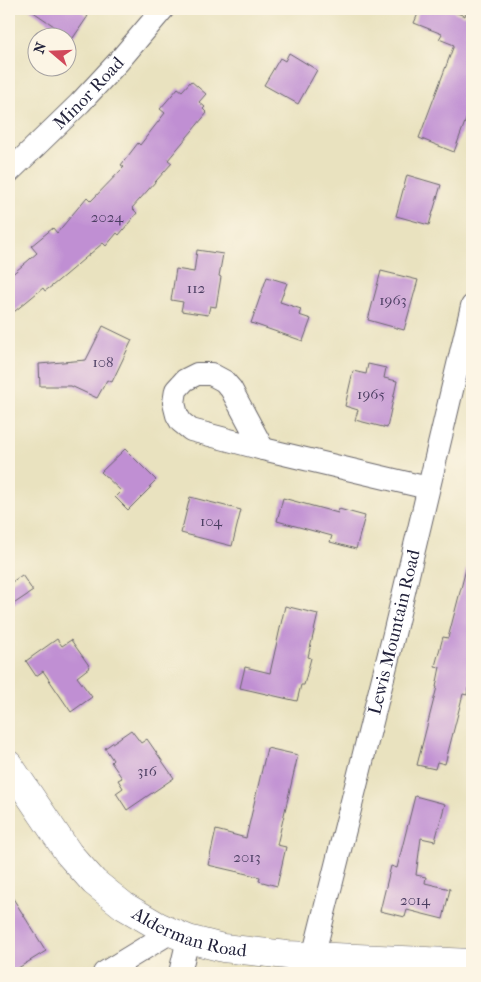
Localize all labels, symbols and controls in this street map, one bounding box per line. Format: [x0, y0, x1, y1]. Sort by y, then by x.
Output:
north arrow [28, 28, 78, 78]
text: N [30, 40, 50, 56]
street label: Minor Road [49, 52, 128, 134]
house number: 2024 [91, 208, 124, 226]
house number: 112 [187, 279, 205, 297]
house number: 1963 [379, 291, 407, 309]
house number: 108 [92, 353, 114, 371]
house number: 1965 [357, 385, 385, 403]
house number: 104 [200, 512, 223, 530]
street label: Lewis Mountain Road [364, 547, 424, 717]
house number: 316 [137, 762, 158, 780]
house number: 2013 [233, 848, 261, 866]
house number: 2014 [400, 891, 431, 909]
street label: Alderman Road [128, 902, 248, 961]

